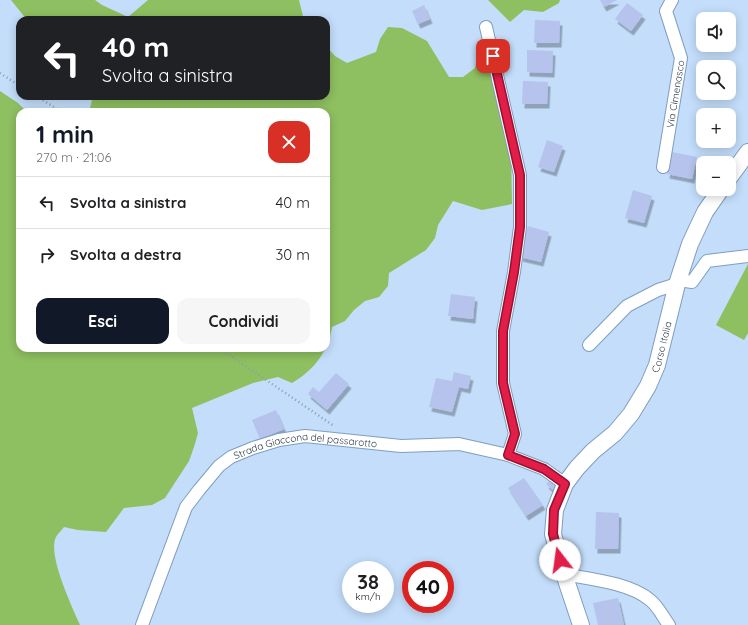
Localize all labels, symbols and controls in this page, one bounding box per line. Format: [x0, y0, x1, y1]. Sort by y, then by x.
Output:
map controls [696, 12, 736, 196]
button: sound [696, 12, 736, 52]
text: 40 m [102, 29, 169, 64]
icon: left [36, 32, 88, 84]
pin [476, 39, 510, 73]
icon: arrive [482, 45, 504, 67]
street label: Via Cimenasco [664, 59, 688, 129]
button: search [696, 60, 736, 100]
text: Svolta a sinistra [102, 64, 233, 87]
button: + [696, 108, 736, 148]
text: 1 min [36, 119, 94, 149]
button: close [268, 121, 310, 163]
text: 270 m · 21:06 [36, 149, 112, 165]
button: − [696, 156, 736, 196]
icon: left [36, 192, 58, 214]
text: Svolta a sinistra [70, 193, 186, 212]
text: 40 m [275, 193, 310, 212]
icon: right [36, 244, 58, 266]
text: Svolta a destra [70, 245, 181, 264]
text: 30 m [275, 245, 310, 264]
button: Esci [36, 298, 169, 344]
button: Condividi [177, 298, 310, 344]
street label: Corso Italia [648, 320, 675, 375]
street label: Strada Giaccona del passarotto [232, 430, 378, 462]
position arrow [539, 539, 581, 581]
speed limit sign: 40 [402, 561, 454, 613]
text: 38 [357, 569, 379, 594]
text: km/h [355, 590, 381, 603]

